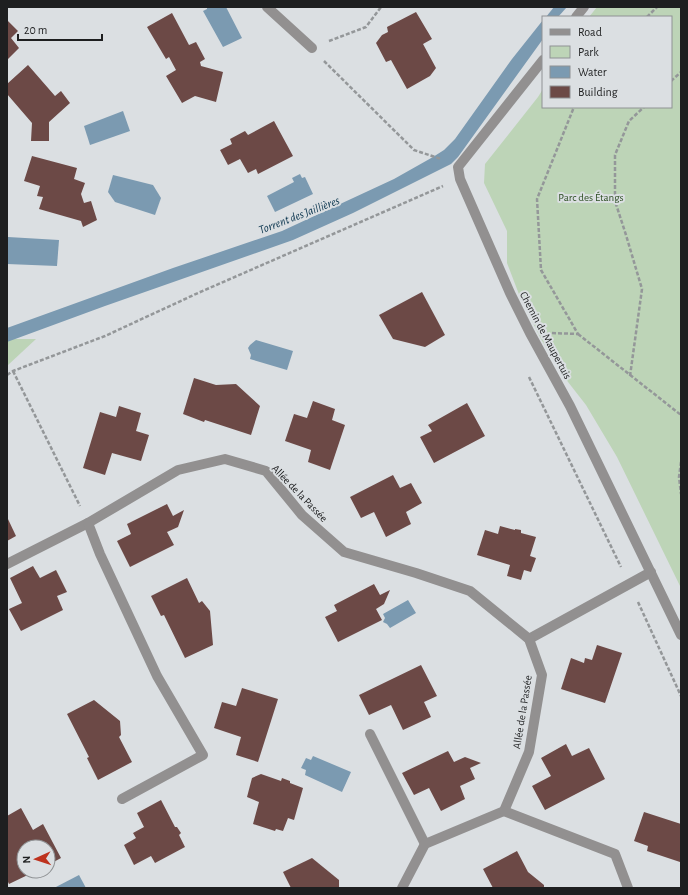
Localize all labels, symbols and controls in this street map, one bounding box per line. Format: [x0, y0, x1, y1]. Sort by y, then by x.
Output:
scale bar [18, 16, 102, 42]
legend [542, 16, 672, 108]
text: 20 m [24, 24, 47, 36]
text: Road [578, 26, 602, 38]
text: Park [578, 46, 599, 58]
text: Water [578, 66, 607, 78]
text: Building [578, 86, 618, 98]
park label: Parc des Étangs [558, 191, 624, 203]
water label: Torrent des Jaillières [257, 194, 341, 236]
street label: Chemin de Maupertuis [518, 290, 573, 381]
street label: Allée de la Passée [270, 463, 330, 524]
street label: Allée de la Passée [511, 674, 534, 750]
north arrow [16, 839, 56, 879]
text: N [21, 855, 32, 864]

